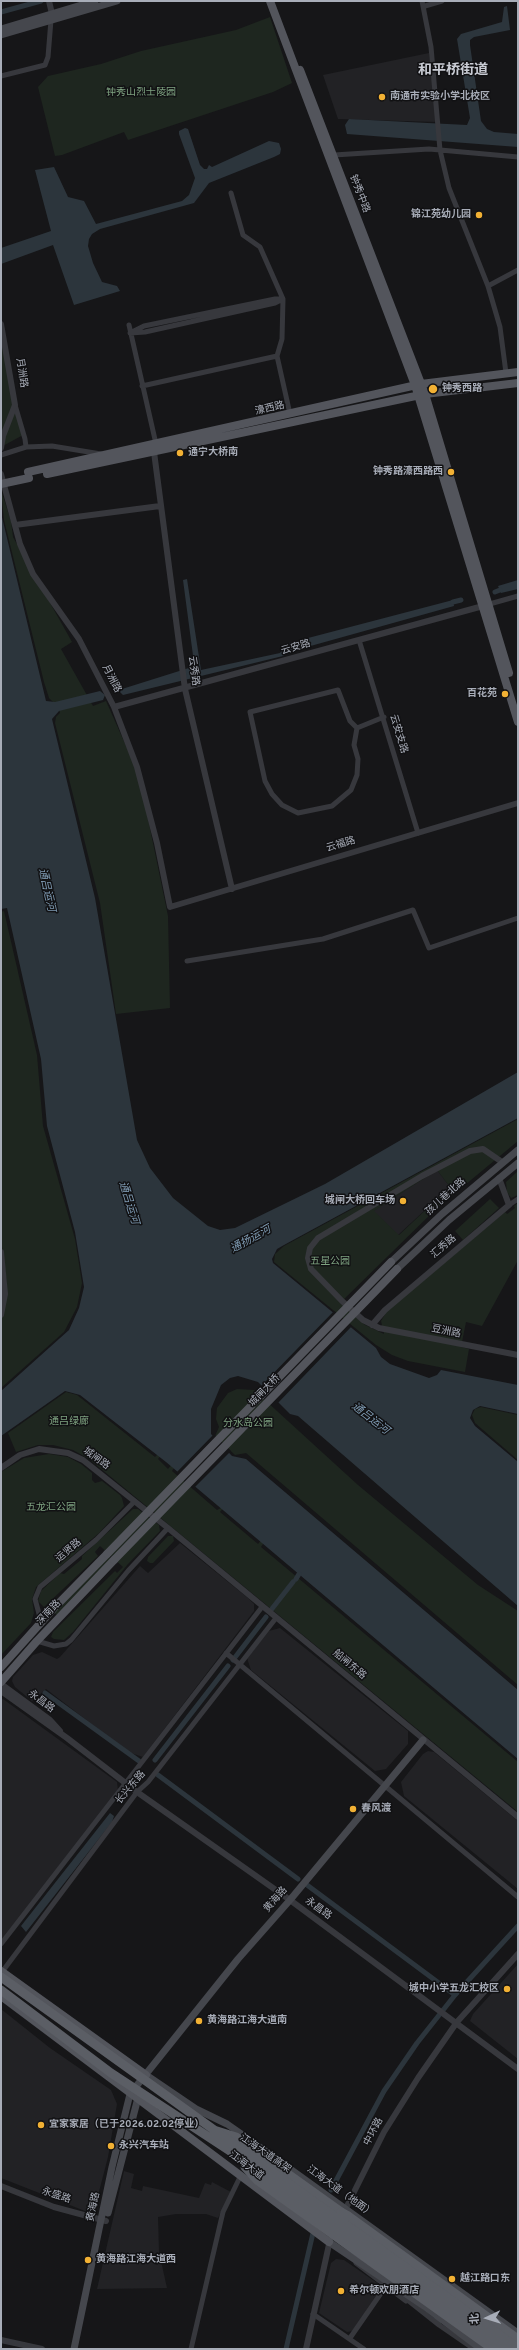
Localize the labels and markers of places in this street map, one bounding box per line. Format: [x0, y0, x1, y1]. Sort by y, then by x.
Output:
place label: 南通市实验小学北校区 [390, 91, 490, 103]
marker: 南通市实验小学北校区 [377, 92, 387, 102]
place label: 锦江苑幼儿园 [411, 209, 471, 221]
marker: 锦江苑幼儿园 [474, 210, 484, 220]
marker: 钟秀西路 [427, 383, 439, 395]
place label: 钟秀西路 [442, 383, 482, 395]
place label: 通宁大桥南 [188, 447, 238, 459]
marker: 通宁大桥南 [175, 448, 185, 458]
place label: 钟秀路濠西路西 [373, 466, 443, 478]
marker: 钟秀路濠西路西 [446, 467, 456, 477]
place label: 百花苑 [467, 688, 497, 700]
marker: 百花苑 [500, 689, 510, 699]
place label: 城闸大桥回车场 [325, 1195, 395, 1207]
marker: 城闸大桥回车场 [398, 1196, 408, 1206]
place label: 春风渡 [361, 1803, 391, 1815]
marker: 春风渡 [348, 1804, 358, 1814]
place label: 城中小学五龙汇校区 [409, 1983, 499, 1995]
marker: 城中小学五龙汇校区 [502, 1984, 512, 1994]
place label: 黄海路江海大道南 [207, 2015, 287, 2027]
marker: 黄海路江海大道南 [194, 2016, 204, 2026]
place label: 宜家家居（已于2026.02.02停业） [49, 2119, 204, 2131]
marker: 宜家家居（已于2026.02.02停业） [36, 2120, 46, 2130]
place label: 永兴汽车站 [119, 2140, 169, 2152]
marker: 永兴汽车站 [106, 2141, 116, 2151]
place label: 黄海路江海大道西 [96, 2254, 176, 2266]
marker: 黄海路江海大道西 [83, 2255, 93, 2265]
place label: 越江路口东 [460, 2273, 510, 2285]
marker: 越江路口东 [447, 2274, 457, 2284]
place label: 希尔顿欢朋酒店 [349, 2285, 419, 2297]
marker: 希尔顿欢朋酒店 [336, 2286, 346, 2296]

